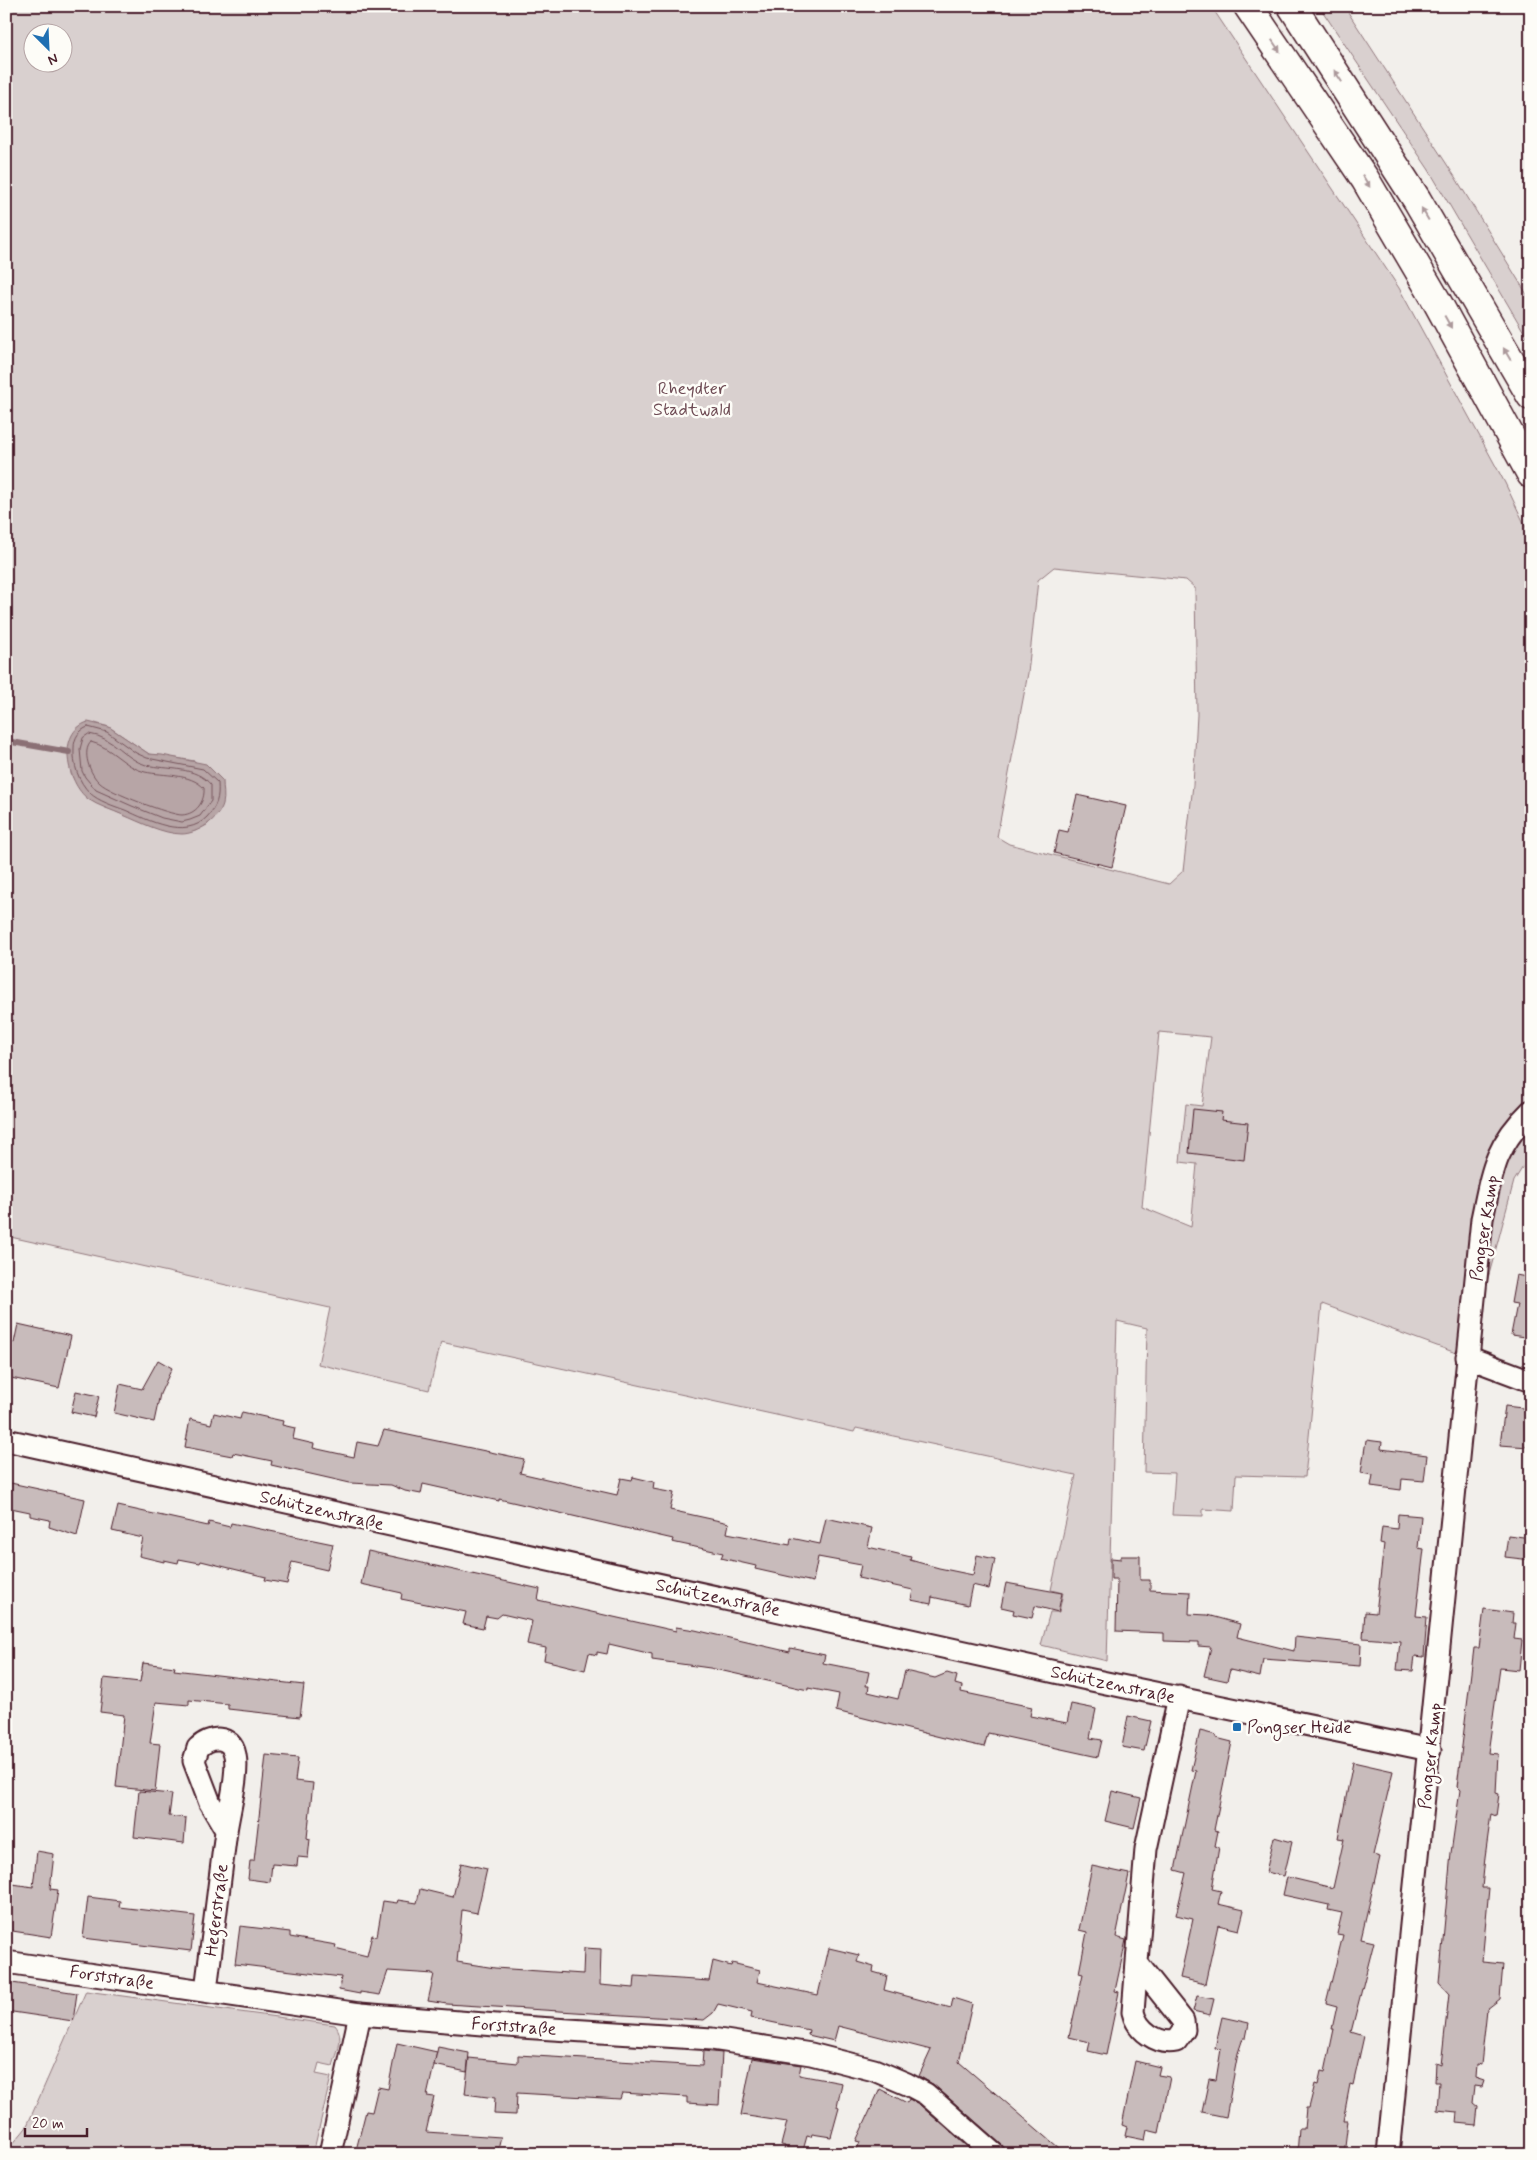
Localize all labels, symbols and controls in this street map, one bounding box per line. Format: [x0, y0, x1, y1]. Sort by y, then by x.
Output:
north arrow [22, 22, 72, 72]
one-way arrow [1271, 39, 1281, 53]
text: N [45, 49, 61, 69]
one-way arrow [1333, 70, 1343, 83]
one-way arrow [1361, 175, 1371, 188]
one-way arrow [1421, 206, 1429, 221]
one-way arrow [1444, 314, 1452, 329]
one-way arrow [1503, 347, 1512, 360]
park label: Rheydter Stadtwald [653, 377, 731, 422]
street label: Pongser Kamp [1465, 1173, 1506, 1283]
street label: Schützenstraße [257, 1485, 386, 1537]
street label: Schützenstraße [653, 1573, 783, 1623]
street label: Schützenstraße [1048, 1660, 1178, 1710]
street label: Pongser Kamp [1413, 1702, 1450, 1811]
place label: Pongser Heide [1247, 1716, 1352, 1741]
marker: Pongser Heide [1231, 1721, 1243, 1733]
street label: Hegerstraße [199, 1862, 237, 1958]
street label: Forststraße [68, 1960, 156, 1996]
street label: Forststraße [471, 2012, 557, 2042]
scale bar [25, 2105, 88, 2137]
text: 20 m [32, 2114, 64, 2134]

